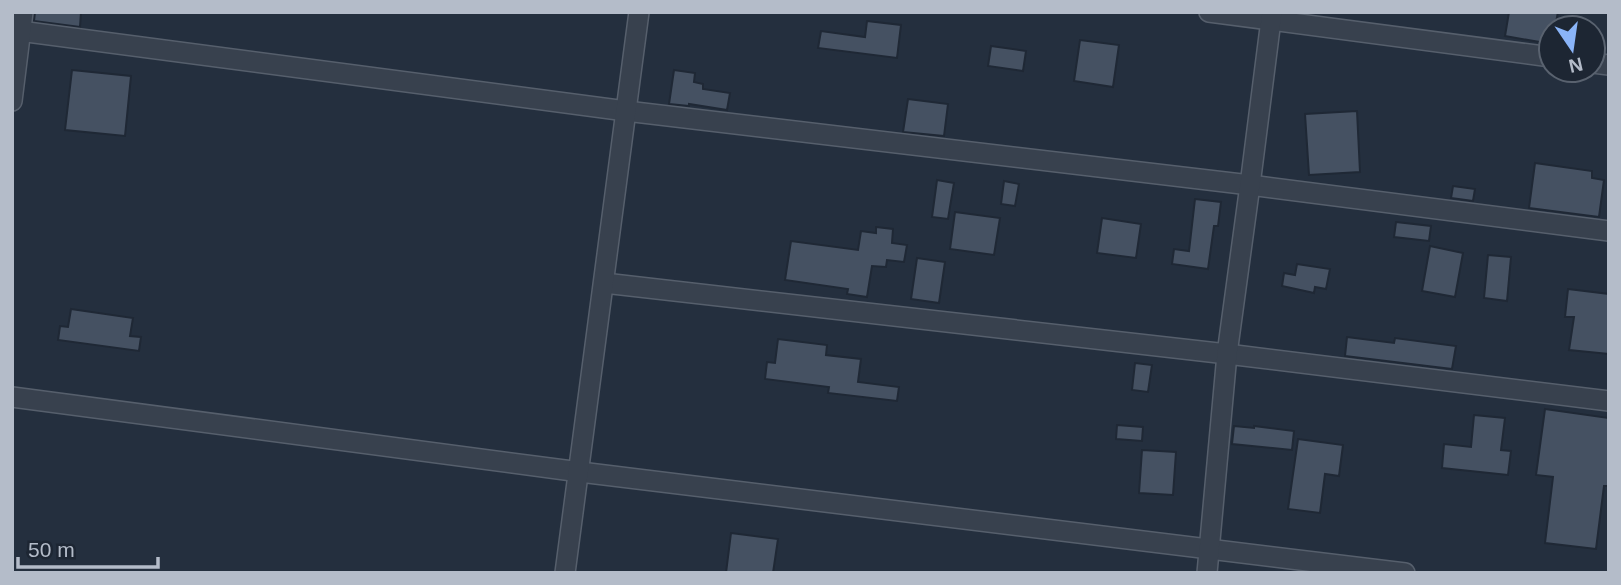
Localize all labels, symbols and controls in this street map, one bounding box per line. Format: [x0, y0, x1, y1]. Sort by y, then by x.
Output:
north arrow [1537, 14, 1607, 84]
text: N [1567, 53, 1585, 77]
scale bar [18, 526, 158, 570]
text: 50 m [28, 538, 75, 561]

